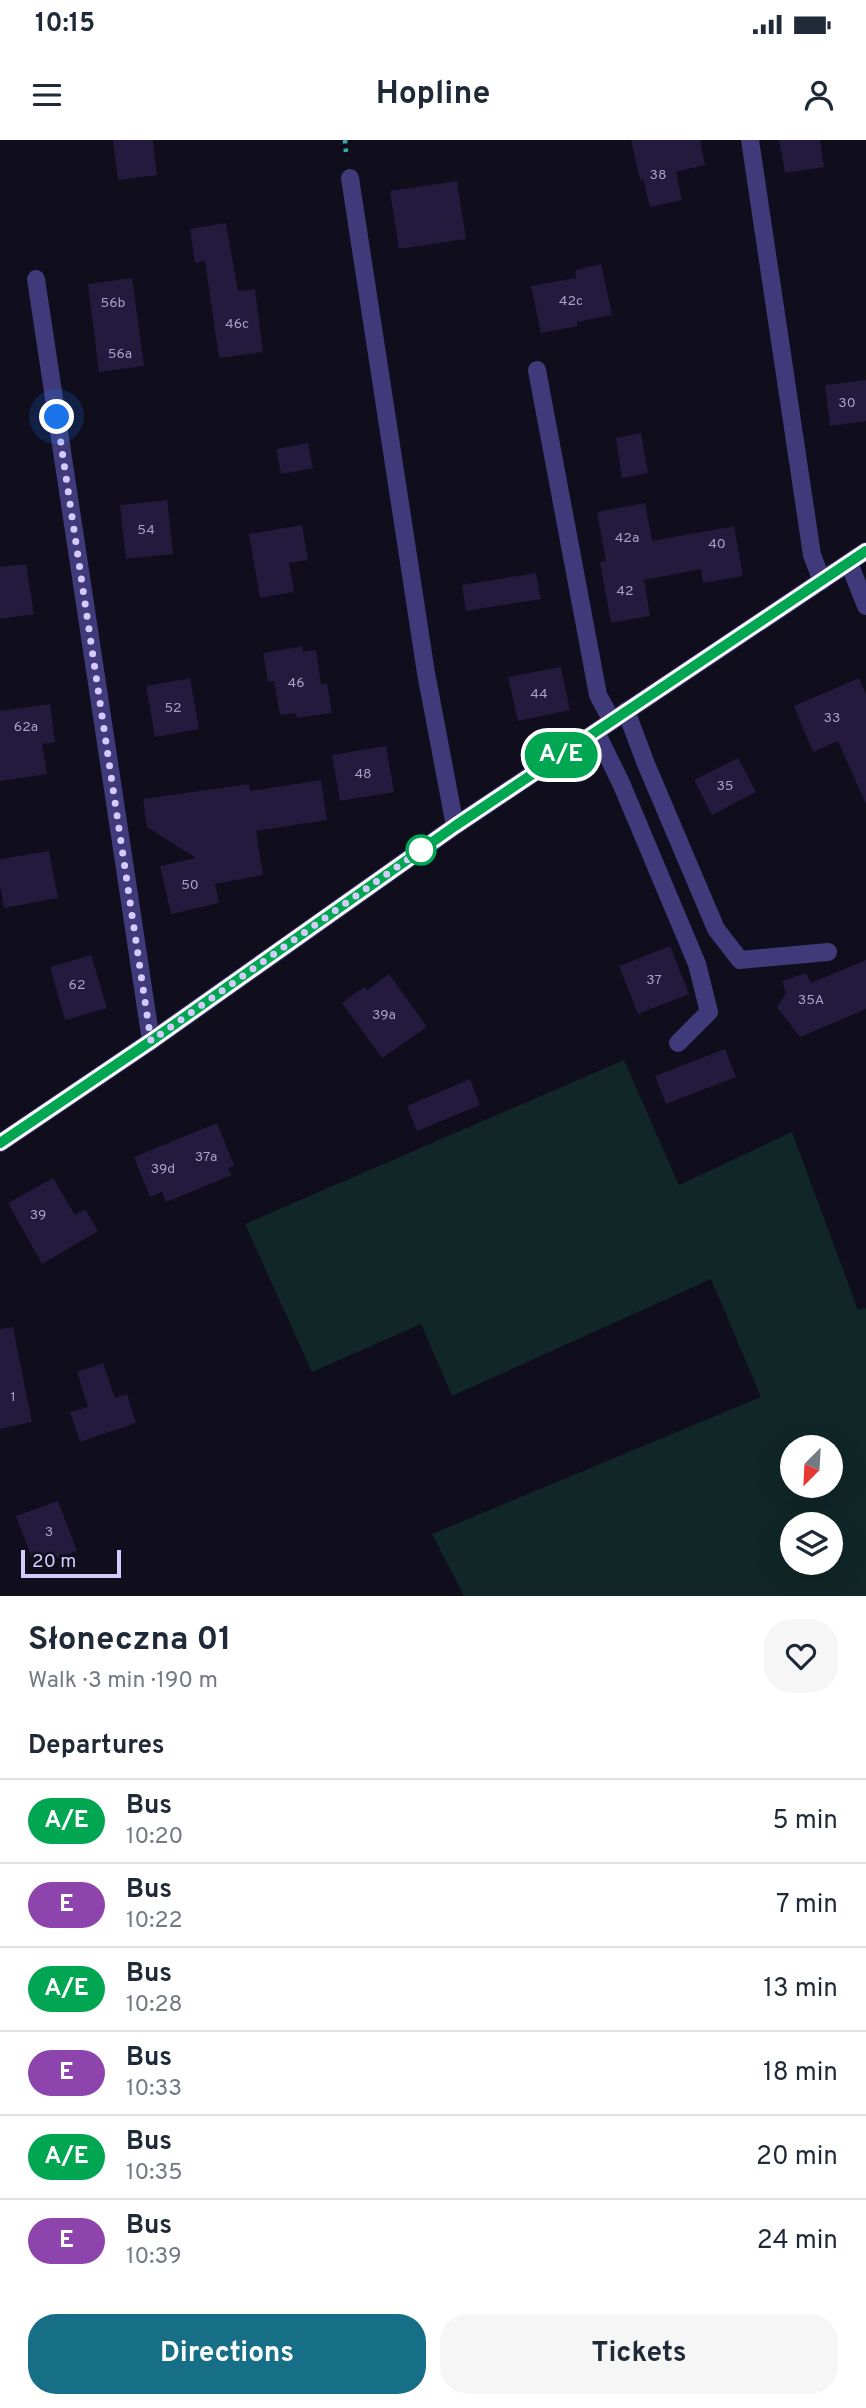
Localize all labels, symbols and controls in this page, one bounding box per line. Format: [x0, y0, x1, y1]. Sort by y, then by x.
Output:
text: 10:15 [35, 8, 95, 41]
text: Hopline [376, 75, 490, 115]
icon: menu [28, 76, 66, 114]
icon: person [800, 76, 838, 114]
house number: 38 [650, 167, 666, 184]
house number: 42c [559, 293, 583, 310]
house number: 56b [101, 295, 126, 312]
house number: 46c [225, 316, 249, 333]
house number: 56a [108, 346, 132, 363]
house number: 30 [838, 395, 856, 412]
your location [39, 399, 74, 434]
house number: 54 [137, 522, 155, 539]
house number: 42a [615, 530, 639, 547]
house number: 40 [708, 536, 726, 553]
house number: 42 [616, 583, 634, 600]
house number: 46 [287, 675, 305, 692]
house number: 44 [530, 686, 548, 703]
house number: 52 [164, 700, 182, 717]
house number: 33 [824, 710, 840, 727]
house number: 62a [14, 719, 38, 736]
line badge: A/E [521, 732, 601, 778]
text: A/E [539, 740, 583, 770]
house number: 48 [354, 766, 372, 783]
house number: 35 [716, 778, 734, 795]
unlabelled marker [406, 835, 436, 865]
house number: 50 [181, 877, 199, 894]
house number: 37 [646, 972, 662, 989]
house number: 62 [69, 977, 85, 994]
house number: 35A [798, 992, 824, 1009]
house number: 39a [372, 1007, 396, 1024]
house number: 37a [195, 1149, 217, 1166]
house number: 39d [151, 1161, 175, 1178]
house number: 39 [30, 1207, 46, 1224]
house number: 1 [10, 1389, 16, 1406]
north arrow [780, 1435, 844, 1498]
map controls [780, 1435, 843, 1575]
button: layers [780, 1512, 843, 1575]
house number: 3 [45, 1524, 53, 1541]
scale bar [21, 1547, 121, 1579]
text: 20 m [32, 1550, 76, 1574]
button: heart [764, 1619, 838, 1693]
text: Słoneczna 01 [28, 1620, 232, 1662]
text: Walk · 3 min · 190 m [28, 1667, 218, 1696]
text: Departures [28, 1730, 165, 1763]
text: Bus [126, 1790, 172, 1823]
text: 5 min [772, 1805, 838, 1838]
text: A/E [44, 1806, 89, 1836]
text: 10:20 [126, 1823, 183, 1852]
text: Bus [126, 1874, 172, 1907]
text: 7 min [776, 1889, 838, 1922]
text: E [59, 1890, 74, 1920]
text: 10:22 [126, 1907, 183, 1936]
text: Bus [126, 1958, 172, 1991]
text: 13 min [763, 1973, 838, 2006]
text: A/E [44, 1974, 89, 2004]
text: 10:28 [126, 1991, 183, 2020]
text: Bus [126, 2042, 172, 2075]
text: 18 min [763, 2057, 838, 2090]
text: E [59, 2058, 74, 2088]
text: 10:33 [126, 2075, 182, 2104]
text: Bus [126, 2126, 172, 2159]
text: 20 min [756, 2141, 838, 2174]
text: A/E [44, 2142, 89, 2172]
text: 10:35 [126, 2159, 183, 2188]
text: Bus [126, 2210, 172, 2243]
text: 24 min [757, 2225, 838, 2258]
text: E [59, 2226, 74, 2256]
text: 10:39 [126, 2243, 182, 2272]
button: Directions [28, 2314, 426, 2394]
button: Tickets [440, 2314, 838, 2394]

